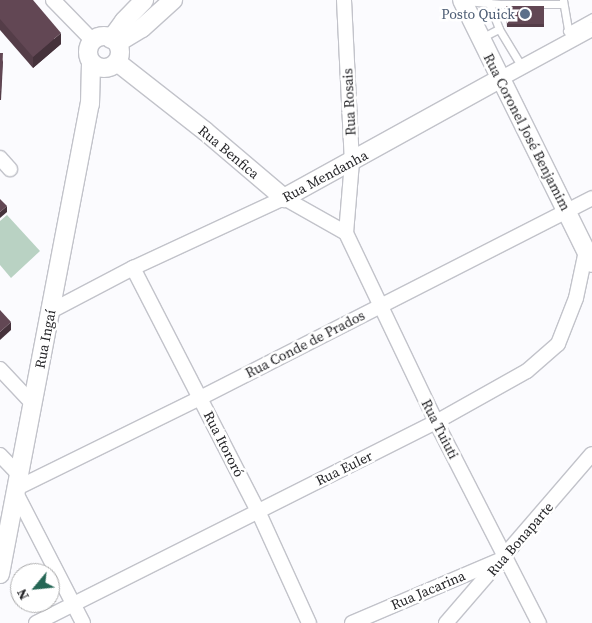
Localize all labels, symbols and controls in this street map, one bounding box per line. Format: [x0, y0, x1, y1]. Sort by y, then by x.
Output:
place label: Posto Quick [441, 6, 515, 22]
marker: Posto Quick [519, 8, 531, 20]
street label: Rua Coronel José Benjamim [480, 51, 574, 213]
street label: Rua Rosais [339, 68, 359, 136]
street label: Rua Benfica [195, 122, 263, 182]
street label: Rua Mendanha [279, 146, 371, 206]
street label: Rua Conde de Prados [242, 307, 368, 381]
street label: Rua Ingaí [31, 308, 59, 370]
street label: Rua Tuiuti [418, 396, 462, 462]
street label: Rua Itororó [200, 408, 248, 480]
street label: Rua Euler [313, 447, 375, 489]
street label: Rua Bonaparte [483, 499, 557, 579]
north arrow [10, 563, 60, 613]
street label: Rua Jacarina [388, 567, 468, 613]
text: N [11, 585, 34, 604]

